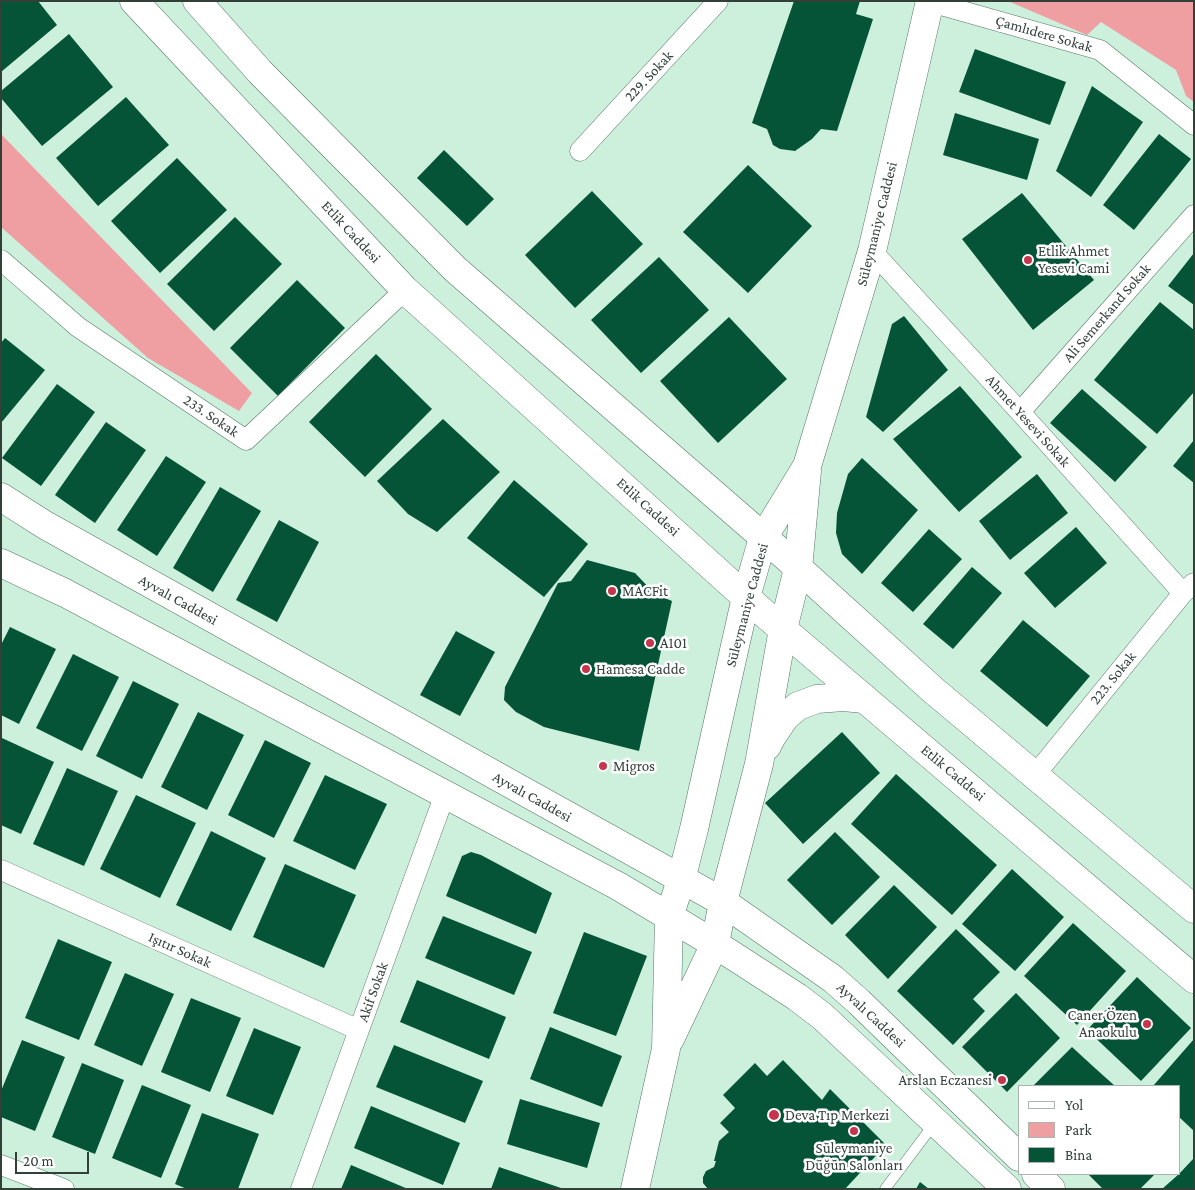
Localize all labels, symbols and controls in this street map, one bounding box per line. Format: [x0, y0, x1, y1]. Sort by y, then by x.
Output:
street label: Çamlıdere Sokak [993, 12, 1095, 56]
street label: 229. Sokak [621, 47, 677, 105]
street label: Süleymaniye Caddesi [853, 160, 901, 288]
street label: Etlik Caddesi [318, 197, 384, 267]
place label: Etlik Ahmet Yesevi Cami [1038, 242, 1109, 277]
marker: Etlik Ahmet Yesevi Cami [1022, 254, 1034, 266]
street label: Ali Semerkand Sokak [1059, 260, 1155, 366]
street label: Ahmet Yesevi Sokak [982, 371, 1074, 471]
street label: 233. Sokak [180, 391, 242, 441]
street label: Etlik Caddesi [613, 474, 683, 540]
street label: Süleymaniye Caddesi [722, 541, 772, 669]
street label: Ayvalı Caddesi [135, 571, 221, 629]
place label: MACFit [622, 582, 668, 600]
marker: MACFit [606, 585, 618, 597]
place label: A101 [660, 634, 687, 652]
marker: A101 [644, 637, 656, 649]
street label: 223. Sokak [1086, 648, 1140, 708]
place label: Hamesa Cadde [596, 660, 685, 678]
marker: Hamesa Cadde [580, 663, 592, 675]
street label: Etlik Caddesi [917, 741, 989, 805]
place label: Migros [613, 757, 655, 775]
marker: Migros [597, 760, 609, 772]
street label: Ayvalı Caddesi [489, 768, 575, 826]
street label: Işıtır Sokak [146, 928, 214, 972]
street label: Akif Sokak [354, 960, 392, 1024]
street label: Ayvalı Caddesi [833, 979, 909, 1051]
place label: Caner Özen Anaokulu [1067, 1006, 1137, 1041]
marker: Caner Özen Anaokulu [1141, 1018, 1153, 1030]
place label: Arslan Eczanesi [898, 1071, 992, 1089]
marker: Arslan Eczanesi [996, 1074, 1008, 1086]
legend [1018, 1085, 1180, 1175]
text: Yol [1065, 1097, 1083, 1113]
place label: Deva Tıp Merkezi [785, 1106, 889, 1124]
marker: Deva Tıp Merkezi [767, 1108, 781, 1122]
text: Park [1065, 1122, 1092, 1138]
marker: Süleymaniye Düğün Salonları [848, 1125, 860, 1137]
place label: Süleymaniye Düğün Salonları [805, 1139, 903, 1174]
scale bar [18, 1142, 91, 1174]
text: Bina [1065, 1147, 1092, 1163]
text: 20 m [23, 1153, 54, 1169]

